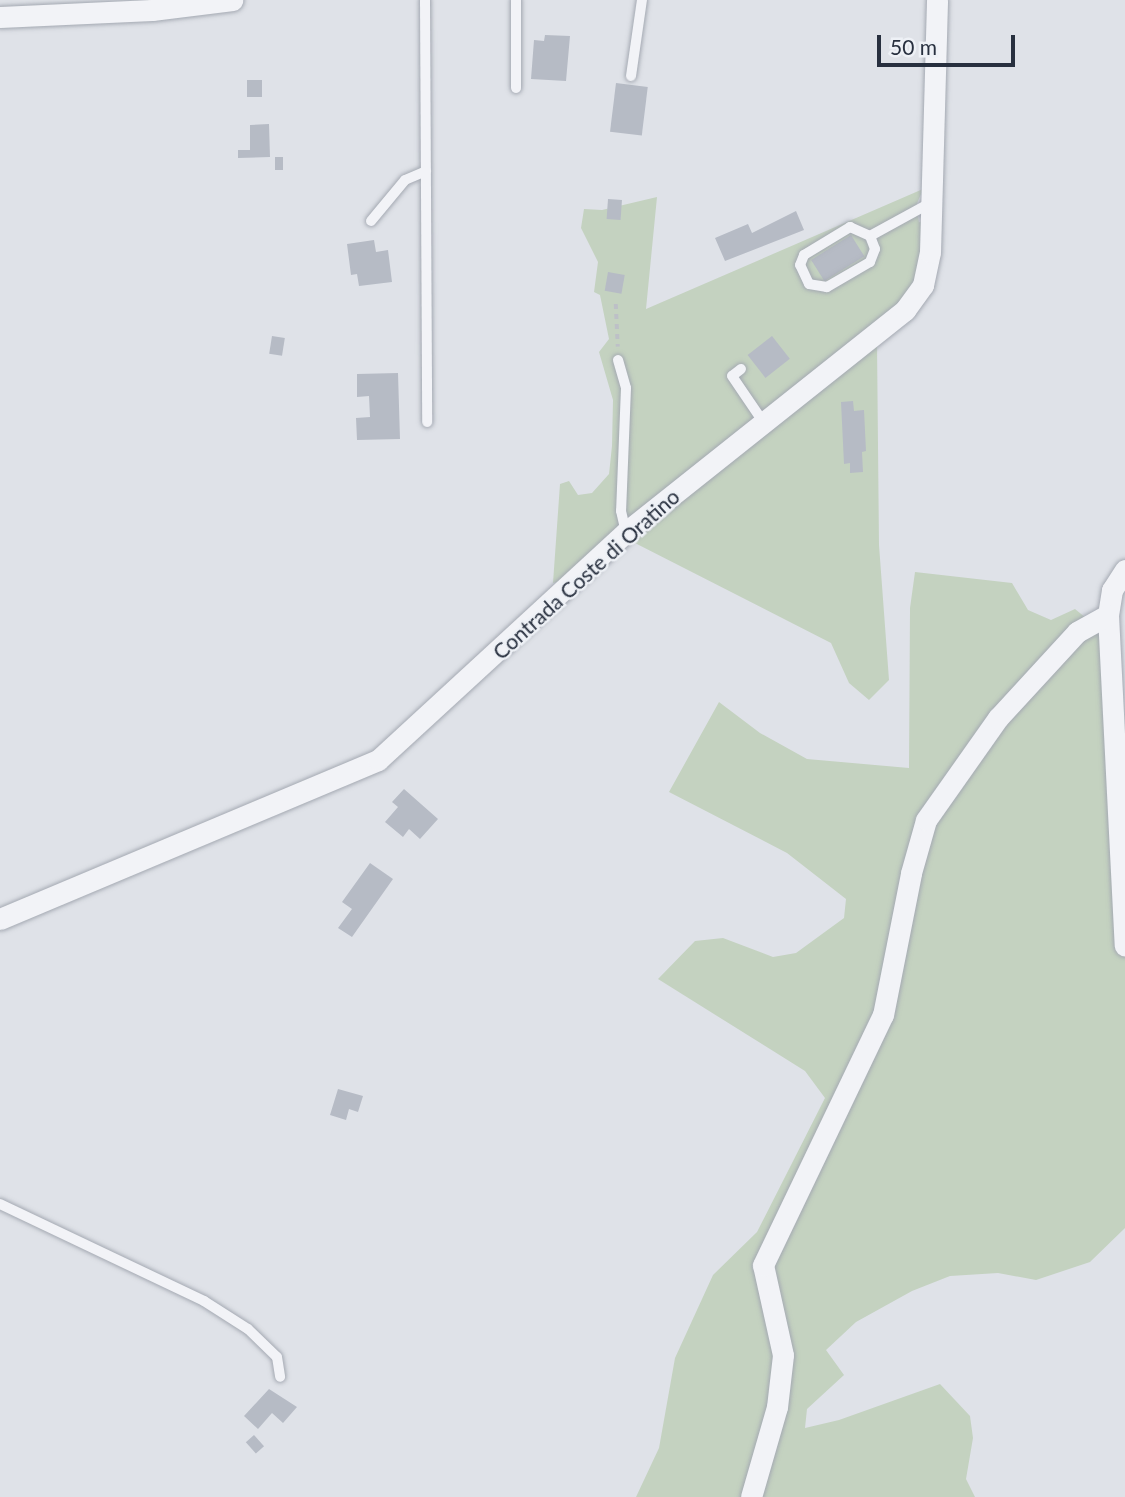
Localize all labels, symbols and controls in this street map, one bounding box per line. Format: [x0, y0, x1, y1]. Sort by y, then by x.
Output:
scale bar [880, 21, 1018, 65]
text: 50 m [890, 34, 937, 59]
street label: Contrada Coste di Oratino [488, 484, 684, 664]

